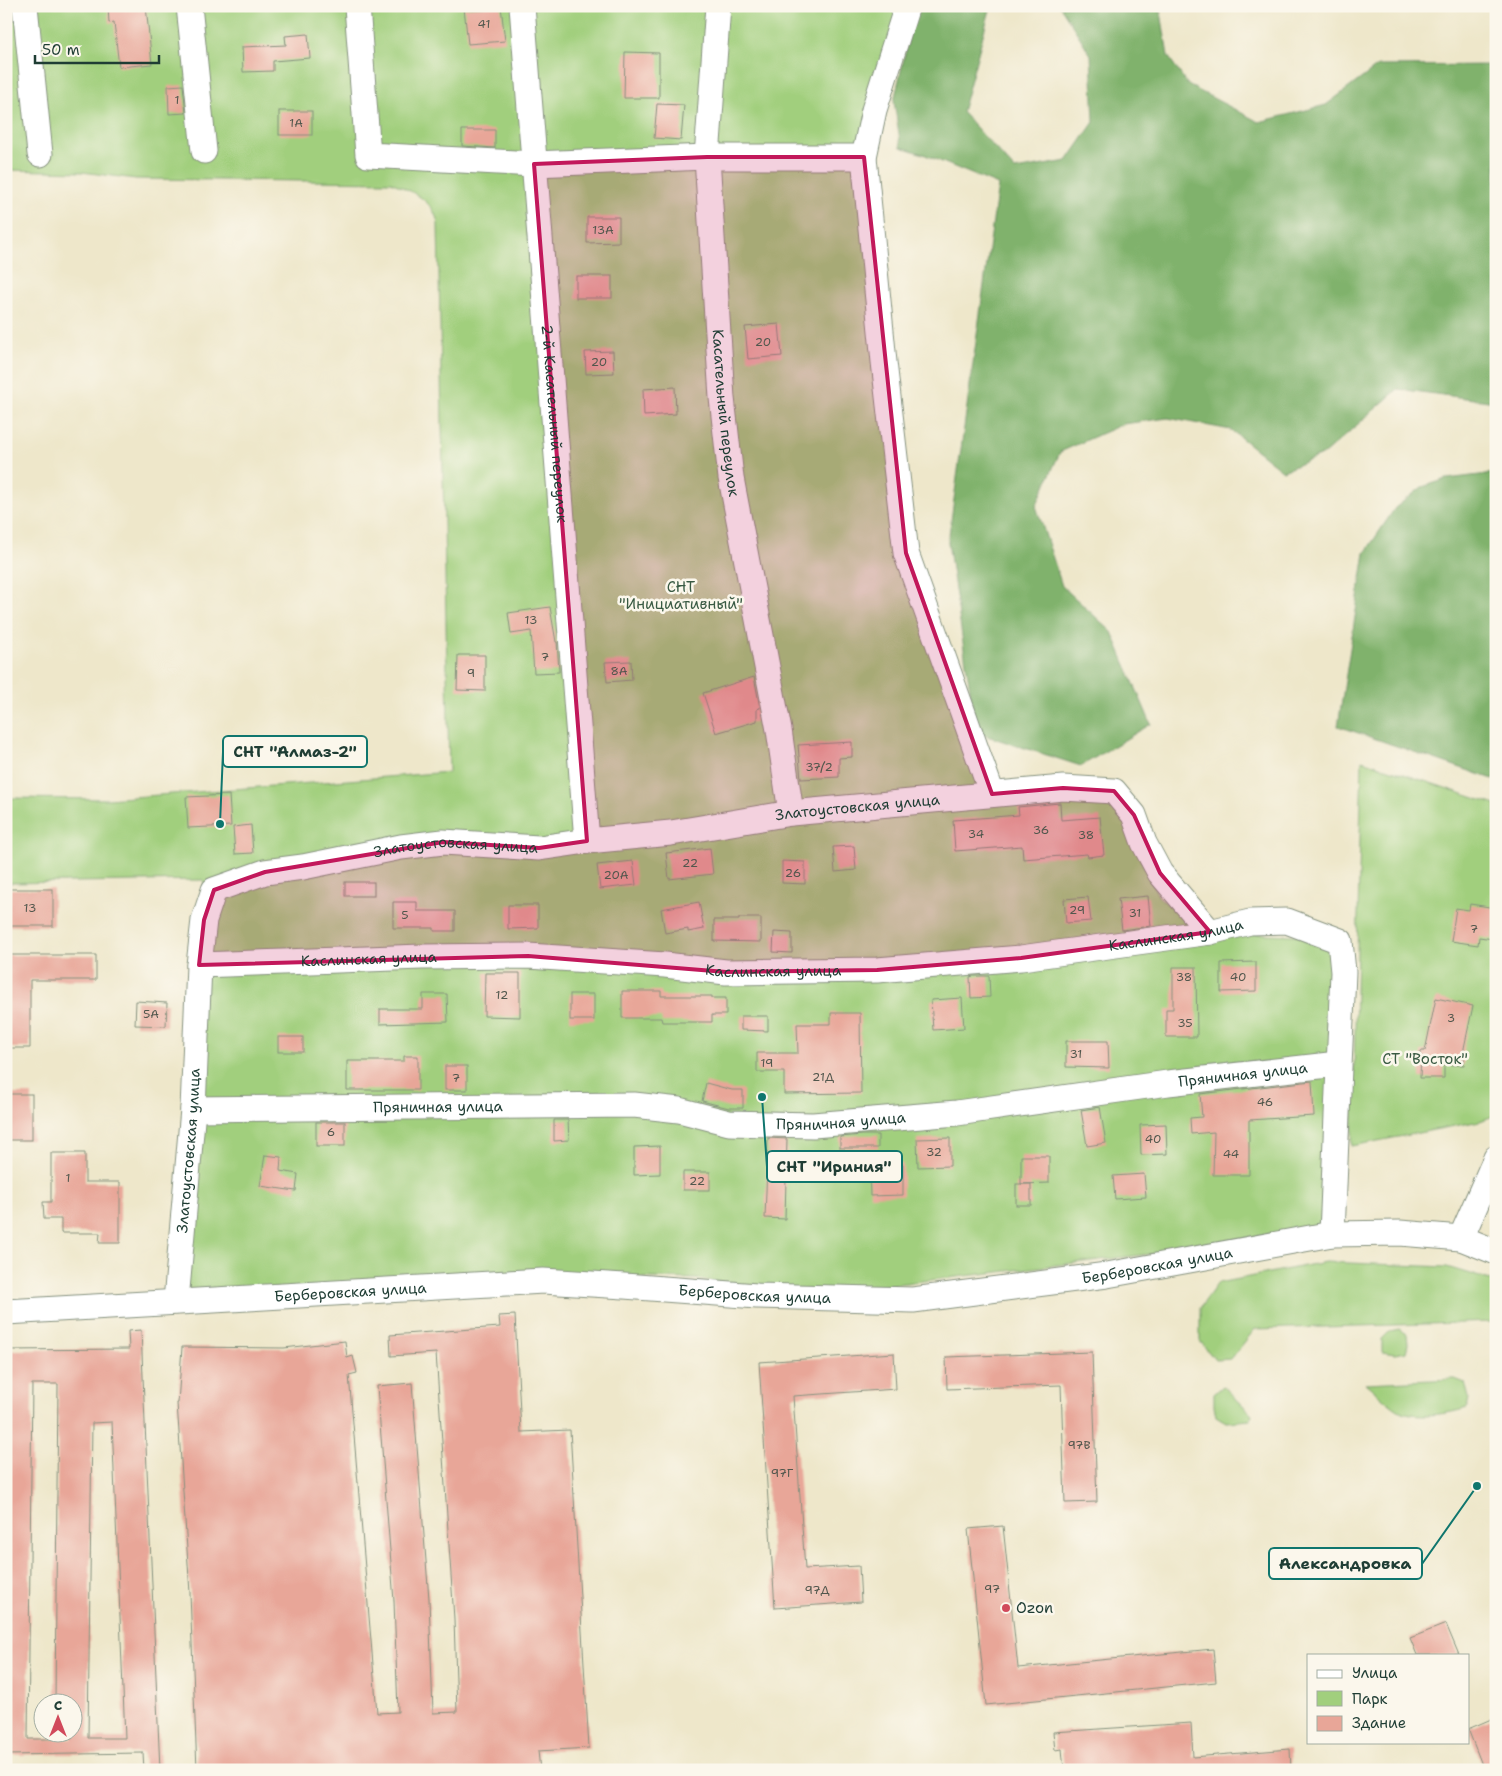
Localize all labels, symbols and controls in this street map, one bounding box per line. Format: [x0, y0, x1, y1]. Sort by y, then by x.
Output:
house number: 41 [478, 16, 490, 32]
scale bar [35, 32, 159, 64]
text: 50 m [42, 40, 80, 60]
house number: 1 [174, 92, 180, 108]
house number: 1А [289, 115, 303, 131]
house number: 13А [592, 222, 614, 238]
street label: 2-й Касательный переулок [537, 324, 572, 524]
street label: Касательный переулок [708, 328, 744, 498]
house number: 20 [755, 334, 771, 350]
house number: 20 [591, 354, 607, 370]
park label: СНТ "Инициативный" [619, 577, 743, 614]
house number: 13 [525, 612, 537, 628]
house number: 7 [541, 649, 549, 665]
house number: 8А [610, 663, 628, 679]
house number: 9 [467, 665, 475, 681]
callout: СНТ "Алмаз-2" [223, 736, 367, 767]
text: СНТ "Алмаз-2" [233, 741, 357, 762]
house number: 37/2 [805, 759, 833, 775]
street label: Златоустовская улица [774, 789, 941, 825]
house number: 36 [1033, 822, 1049, 838]
house number: 34 [968, 826, 984, 842]
house number: 38 [1078, 827, 1094, 843]
street label: Златоустовская улица [372, 832, 539, 862]
house number: 22 [682, 855, 698, 871]
house number: 26 [785, 865, 801, 881]
house number: 20А [603, 867, 629, 883]
house number: 13 [24, 900, 36, 916]
house number: 29 [1069, 902, 1085, 918]
house number: 31 [1129, 905, 1141, 921]
house number: 5 [401, 907, 409, 923]
street label: Каслинская улица [1107, 914, 1246, 956]
house number: 7 [1470, 921, 1478, 937]
street label: Каслинская улица [301, 947, 438, 971]
street label: Каслинская улица [704, 960, 842, 982]
house number: 38 [1176, 969, 1192, 985]
house number: 40 [1230, 969, 1246, 985]
house number: 12 [496, 987, 508, 1003]
house number: 5А [143, 1006, 159, 1022]
house number: 3 [1447, 1010, 1455, 1026]
house number: 35 [1177, 1015, 1193, 1031]
house number: 31 [1070, 1046, 1082, 1062]
park label: СТ "Восток" [1382, 1049, 1468, 1069]
house number: 19 [761, 1055, 773, 1071]
street label: Пряничная улица [1177, 1057, 1309, 1092]
street label: Златоустовская улица [172, 1067, 205, 1234]
house number: 21Д [812, 1069, 834, 1085]
house number: 7 [452, 1070, 460, 1086]
house number: 46 [1257, 1094, 1273, 1110]
street label: Пряничная улица [373, 1096, 504, 1117]
street label: Пряничная улица [776, 1107, 907, 1135]
house number: 6 [327, 1124, 335, 1140]
house number: 40 [1145, 1131, 1161, 1147]
house number: 32 [926, 1144, 942, 1160]
house number: 44 [1223, 1146, 1239, 1162]
callout: СНТ "Ириния" [767, 1151, 902, 1182]
text: СНТ "Ириния" [777, 1156, 892, 1177]
house number: 1 [65, 1170, 71, 1186]
house number: 22 [689, 1173, 705, 1189]
street label: Берберовская улица [1081, 1242, 1235, 1288]
street label: Берберовская улица [274, 1278, 428, 1307]
street label: Берберовская улица [678, 1280, 832, 1308]
house number: 97В [1067, 1437, 1091, 1453]
house number: 97Г [771, 1465, 794, 1481]
callout: Александровка [1269, 1548, 1422, 1579]
text: Александровка [1279, 1553, 1411, 1574]
house number: 97 [984, 1581, 1000, 1597]
house number: 97Д [804, 1582, 830, 1598]
place label: Ozon [1016, 1598, 1053, 1618]
marker: Ozon [1000, 1602, 1012, 1614]
legend [1307, 1654, 1470, 1744]
text: Улица [1352, 1663, 1398, 1683]
text: Парк [1352, 1689, 1388, 1709]
north arrow [32, 1694, 82, 1744]
text: С [54, 1696, 62, 1714]
text: Здание [1352, 1713, 1406, 1733]

